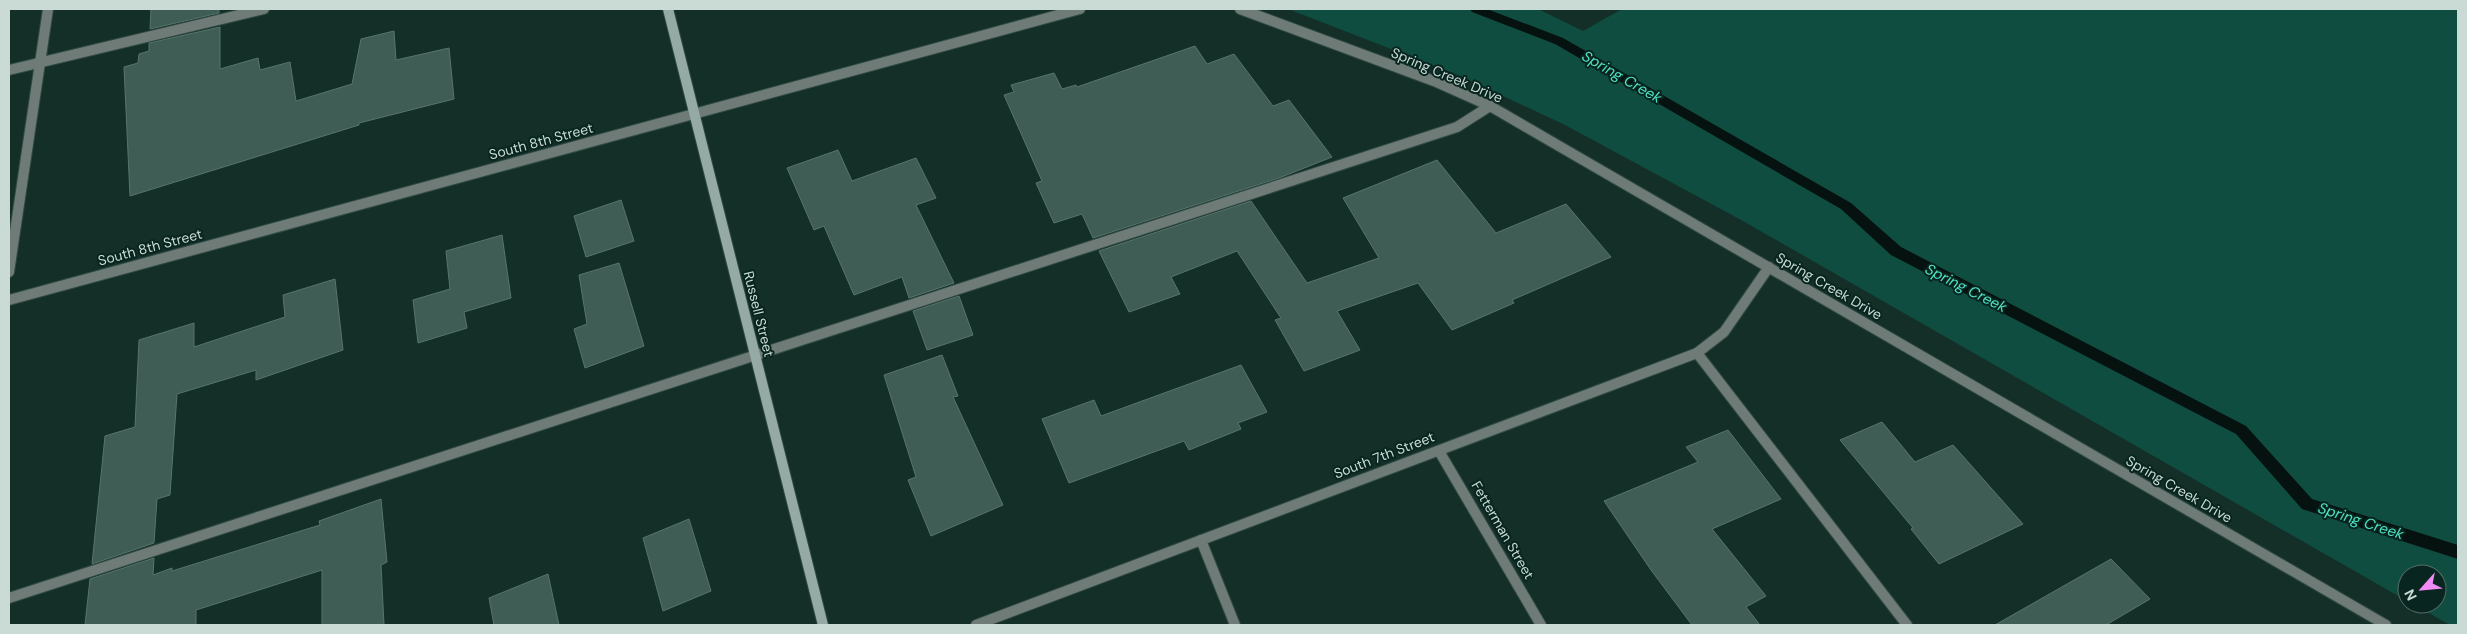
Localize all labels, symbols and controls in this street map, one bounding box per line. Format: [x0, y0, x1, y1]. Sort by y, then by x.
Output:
street label: Spring Creek Drive [1388, 43, 1506, 107]
water label: Spring Creek [1578, 46, 1666, 108]
street label: South 8th Street [487, 118, 595, 164]
street label: South 8th Street [96, 224, 204, 270]
street label: Spring Creek Drive [1773, 248, 1885, 324]
water label: Spring Creek [1922, 259, 2011, 317]
street label: Russell Street [740, 269, 778, 359]
street label: South 7th Street [1331, 428, 1437, 482]
street label: Spring Creek Drive [2123, 451, 2235, 527]
street label: Fetterman Street [1468, 478, 1538, 582]
water label: Spring Creek [2315, 498, 2407, 544]
north arrow [2397, 564, 2447, 614]
text: N [2400, 586, 2421, 604]

